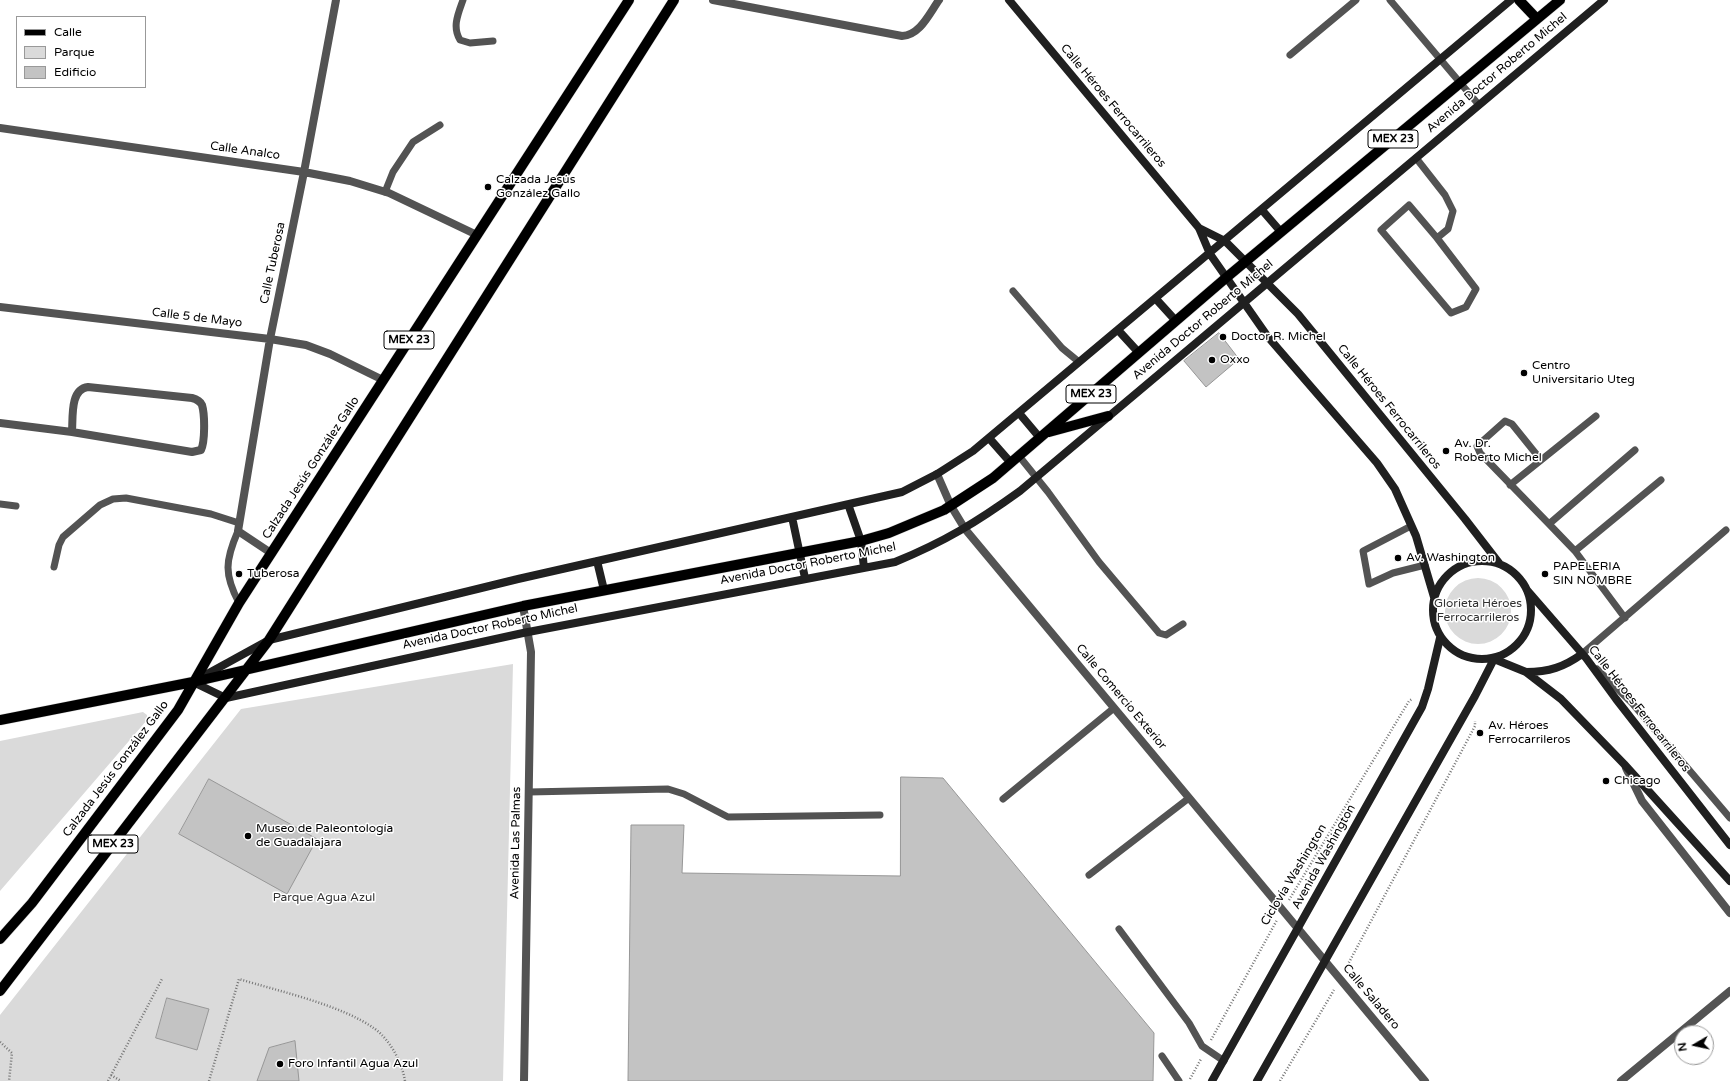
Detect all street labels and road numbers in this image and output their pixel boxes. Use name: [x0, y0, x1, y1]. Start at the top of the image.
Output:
street label: Avenida Doctor Roberto Michel: [1424, 10, 1570, 136]
street label: Calle Héroes Ferrocarrileros: [1057, 41, 1169, 171]
road number: MEX 23: [1368, 130, 1418, 148]
street label: Calle Analco: [209, 139, 281, 163]
street label: Calle Tuberosa: [257, 221, 289, 305]
street label: Avenida Doctor Roberto Michel: [1130, 257, 1276, 383]
street label: Calle 5 de Mayo: [151, 305, 243, 331]
road number: MEX 23: [384, 331, 434, 349]
street label: Calle Héroes Ferrocarrileros: [1334, 342, 1444, 472]
road number: MEX 23: [1066, 385, 1116, 403]
street label: Calzada Jesús González Gallo: [259, 394, 363, 542]
street label: Avenida Doctor Roberto Michel: [719, 540, 897, 588]
street label: Avenida Doctor Roberto Michel: [401, 601, 579, 653]
street label: Calle Comercio Exterior: [1073, 641, 1169, 753]
street label: Calle Héroes Ferrocarrileros: [1585, 643, 1693, 775]
street label: Calzada Jesús González Gallo: [60, 698, 172, 840]
street label: Avenida Las Palmas: [508, 786, 524, 900]
street label: Avenida Washington: [1289, 802, 1359, 912]
street label: Ciclovía Washington: [1258, 822, 1330, 928]
road number: MEX 23: [88, 835, 138, 853]
street label: Calle Saladero: [1339, 961, 1403, 1033]

